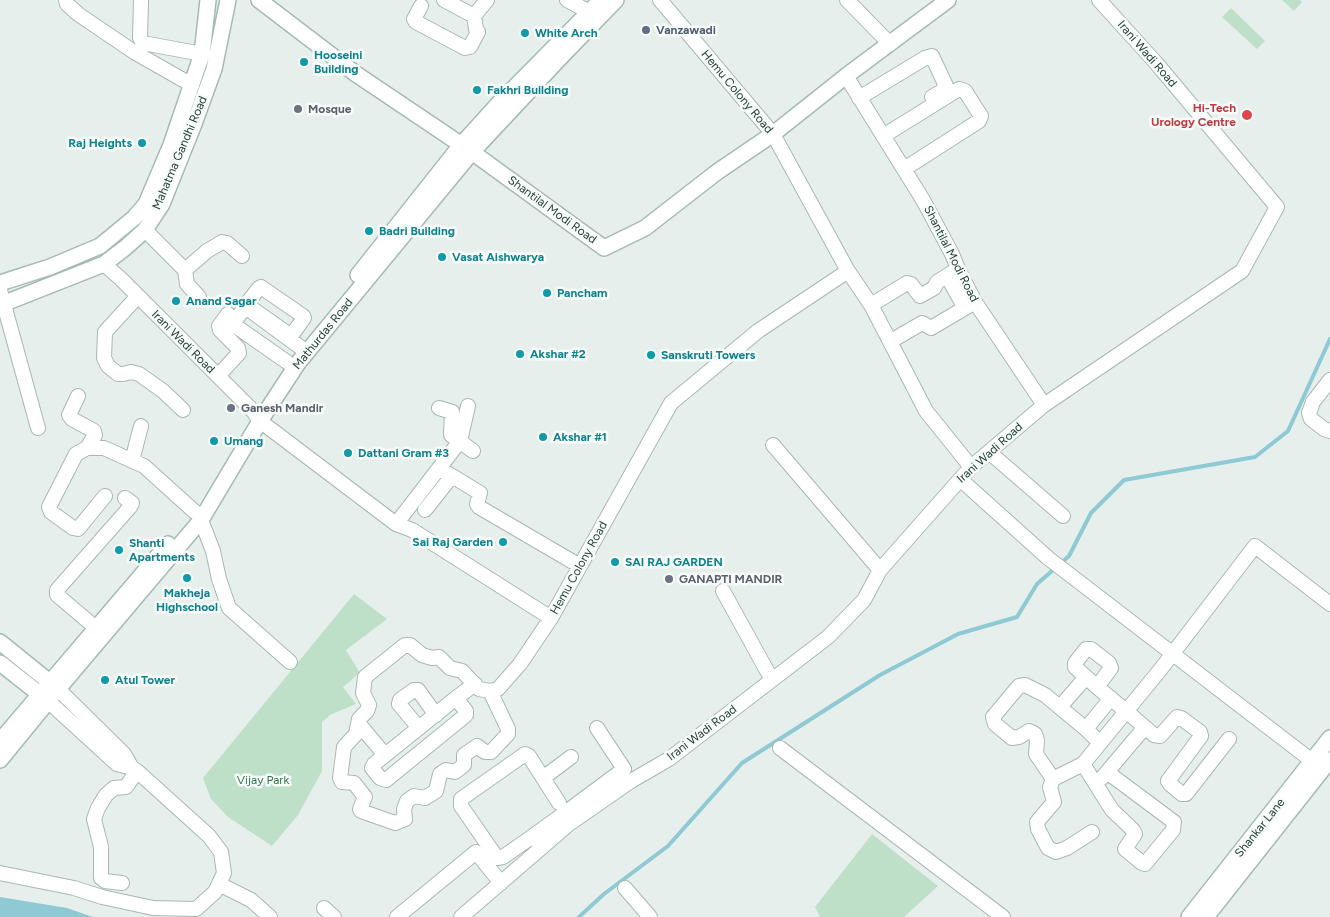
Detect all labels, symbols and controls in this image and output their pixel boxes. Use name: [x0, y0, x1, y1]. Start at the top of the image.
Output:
street label: Irani Wadi Road: [1114, 18, 1180, 90]
place label: Vanzawadi: [656, 23, 716, 37]
marker: Vanzawadi: [640, 24, 652, 36]
place label: White Arch: [535, 26, 598, 40]
marker: White Arch: [519, 27, 531, 39]
street label: Hemu Colony Road: [698, 47, 776, 137]
place label: Hooseini Building: [314, 48, 362, 76]
marker: Hooseini Building: [298, 56, 310, 68]
place label: Fakhri Building: [487, 83, 568, 97]
marker: Fakhri Building: [471, 84, 483, 96]
street label: Mahatma Gandhi Road: [150, 94, 210, 212]
place label: Hi-Tech Urology Centre: [1151, 101, 1236, 129]
place label: Mosque: [308, 102, 351, 116]
marker: Mosque: [292, 103, 304, 115]
marker: Hi-Tech Urology Centre: [1240, 108, 1254, 122]
place label: Raj Heights: [68, 136, 132, 150]
marker: Raj Heights: [136, 137, 148, 149]
street label: Shantilal Modi Road: [505, 173, 599, 247]
street label: Shantilal Modi Road: [921, 203, 981, 305]
place label: Badri Building: [379, 224, 455, 238]
marker: Badri Building: [363, 225, 375, 237]
place label: Vasat Aishwarya: [452, 250, 544, 264]
marker: Vasat Aishwarya: [436, 251, 448, 263]
place label: Pancham: [557, 286, 608, 300]
marker: Pancham: [541, 287, 553, 299]
place label: Anand Sagar: [186, 294, 256, 308]
marker: Anand Sagar: [170, 295, 182, 307]
street label: Mathurdas Road: [290, 295, 356, 373]
street label: Irani Wadi Road: [148, 307, 218, 377]
place label: Akshar #2: [530, 347, 586, 361]
marker: Akshar #2: [514, 348, 526, 360]
place label: Sanskruti Towers: [661, 348, 755, 362]
marker: Sanskruti Towers: [645, 349, 657, 361]
place label: Ganesh Mandir: [241, 401, 323, 415]
marker: Ganesh Mandir: [225, 402, 237, 414]
street label: Irani Wadi Road: [954, 420, 1026, 486]
place label: Akshar #1: [553, 430, 607, 444]
marker: Akshar #1: [537, 431, 549, 443]
place label: Umang: [224, 434, 263, 448]
marker: Umang: [208, 435, 220, 447]
place label: Dattani Gram #3: [358, 446, 449, 460]
marker: Dattani Gram #3: [342, 447, 354, 459]
street label: Hemu Colony Road: [547, 519, 611, 617]
place label: Sai Raj Garden: [412, 535, 493, 549]
place label: Shanti Apartments: [129, 536, 195, 564]
marker: Sai Raj Garden: [497, 536, 509, 548]
marker: Shanti Apartments: [113, 544, 125, 556]
place label: SAI RAJ GARDEN: [625, 555, 723, 569]
marker: SAI RAJ GARDEN: [609, 556, 621, 568]
marker: Makheja Highschool: [181, 572, 193, 584]
place label: GANAPTI MANDIR: [679, 572, 782, 586]
marker: GANAPTI MANDIR: [663, 573, 675, 585]
place label: Makheja Highschool: [156, 586, 218, 614]
place label: Atul Tower: [115, 673, 175, 687]
marker: Atul Tower: [99, 674, 111, 686]
street label: Irani Wadi Road: [664, 702, 740, 764]
park label: Vijay Park: [237, 773, 289, 787]
street label: Shankar Lane: [1232, 796, 1288, 860]

